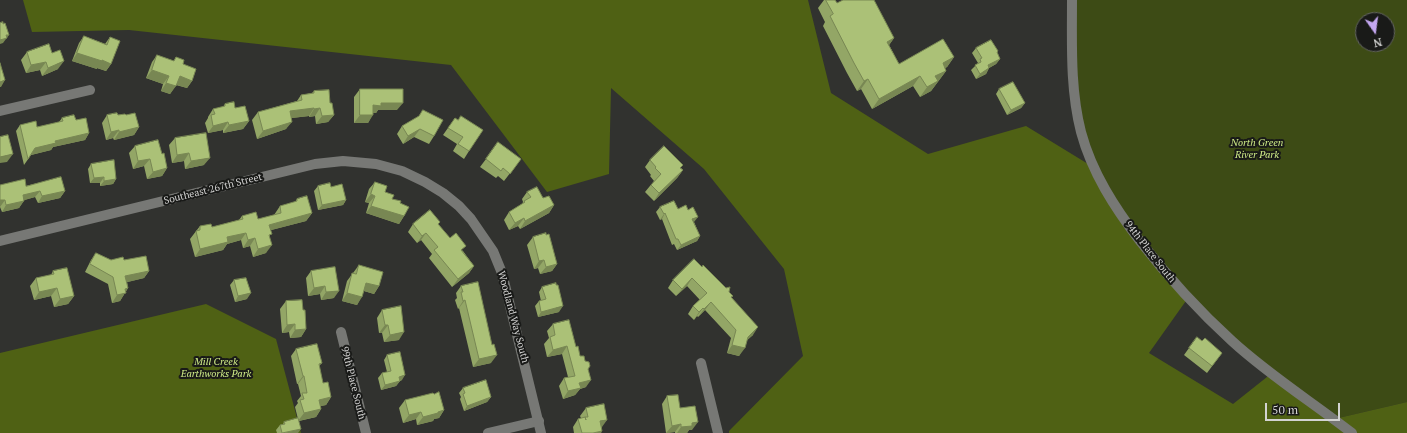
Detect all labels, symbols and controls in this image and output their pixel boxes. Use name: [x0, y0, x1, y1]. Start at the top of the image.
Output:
north arrow: [1355, 12, 1395, 52]
text: N: [1372, 35, 1383, 50]
park label: North Green River Park: [1231, 137, 1283, 160]
street label: Southeast 267th Street: [163, 171, 263, 207]
street label: 94th Place South: [1122, 219, 1178, 285]
street label: Woodland Way South: [495, 270, 531, 364]
street label: 99th Place South: [338, 345, 368, 421]
park label: Mill Creek Earthworks Park: [181, 356, 251, 380]
scale bar: [1267, 395, 1342, 421]
text: 50 m: [1272, 402, 1298, 417]

